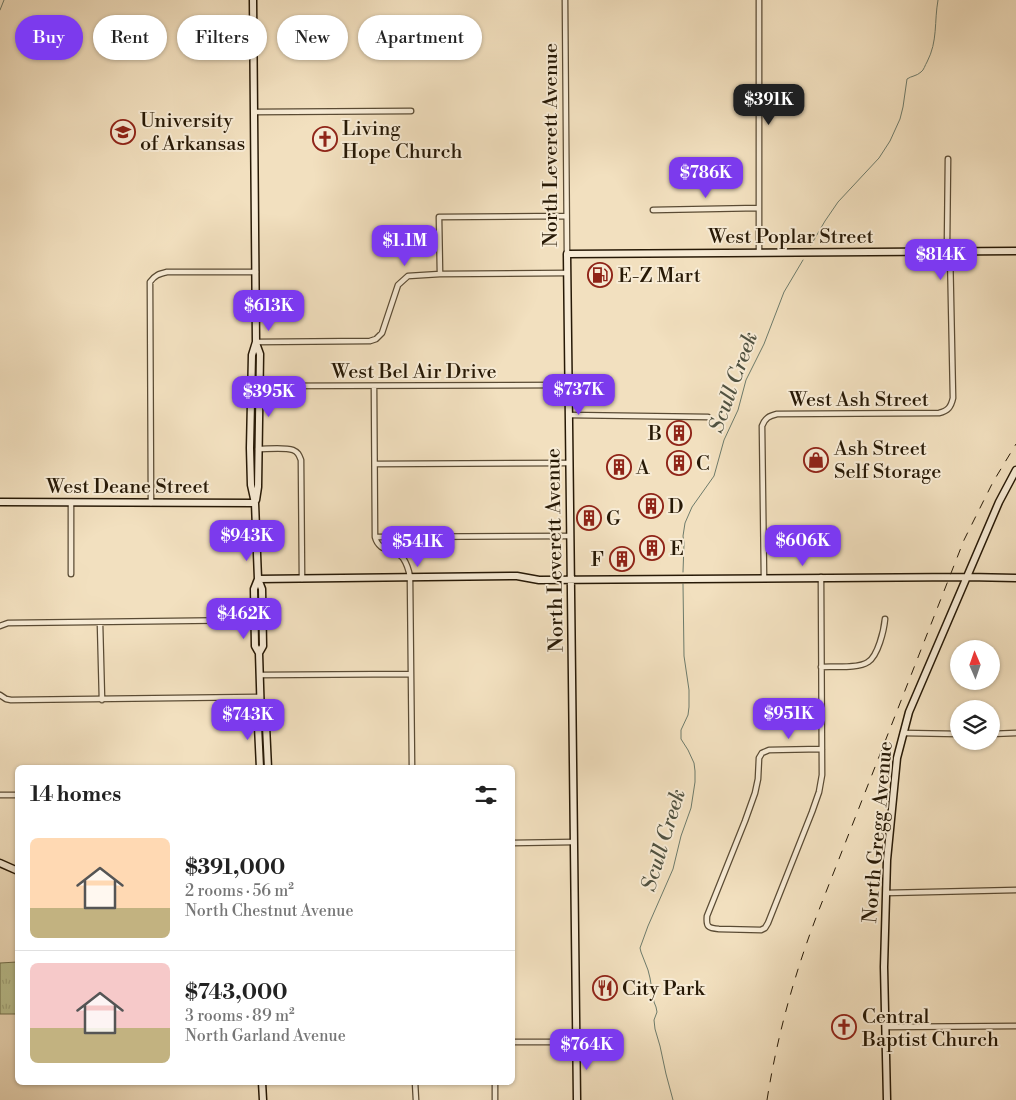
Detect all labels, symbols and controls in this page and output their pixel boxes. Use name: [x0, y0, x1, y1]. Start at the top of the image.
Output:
chip: Buy: [15, 15, 83, 60]
chip: Rent: [93, 15, 167, 60]
chip: Filters: [177, 15, 267, 60]
chip: New: [277, 15, 348, 60]
chip: Apartment: [358, 15, 482, 60]
street label: North Leverett Avenue: [539, 43, 564, 247]
pin: $391K: [734, 84, 804, 126]
text: $391K: [744, 90, 794, 110]
place label: University of Arkansas: [140, 109, 245, 157]
place label: Living Hope Church: [342, 117, 462, 165]
school or university icon: University of Arkansas: [110, 119, 136, 145]
church icon: Living Hope Church: [312, 126, 338, 152]
pin: $786K: [671, 156, 741, 199]
text: $786K: [680, 163, 732, 183]
pin: $1.1M: [370, 224, 440, 267]
street label: West Poplar Street: [707, 225, 874, 250]
text: $1.1M: [383, 231, 427, 251]
pin: $814K: [906, 238, 976, 281]
text: $814K: [916, 245, 966, 265]
fuel station icon: E-Z Mart: [587, 262, 613, 288]
place label: E-Z Mart: [618, 264, 701, 289]
pin: $613K: [234, 290, 304, 332]
text: $613K: [244, 296, 294, 316]
water label: Scull Creek: [704, 328, 764, 436]
street label: West Bel Air Drive: [330, 360, 497, 385]
pin: $737K: [544, 374, 614, 416]
pin: $395K: [234, 376, 304, 418]
text: $737K: [554, 380, 604, 400]
text: $395K: [243, 382, 295, 402]
street label: West Ash Street: [788, 388, 929, 413]
building icon: B: [666, 420, 692, 446]
place label: B: [647, 422, 662, 447]
place label: Ash Street Self Storage: [833, 437, 941, 485]
shop icon: Ash Street Self Storage: [803, 447, 829, 473]
street label: North Leverett Avenue: [541, 448, 570, 652]
building icon: C: [666, 450, 692, 476]
place label: C: [696, 452, 710, 477]
building icon: A: [606, 454, 632, 480]
place label: A: [635, 456, 651, 481]
street label: West Deane Street: [45, 475, 210, 500]
building icon: D: [638, 493, 664, 519]
place label: D: [668, 495, 684, 520]
building icon: G: [576, 505, 602, 531]
place label: G: [606, 507, 621, 532]
pin: $943K: [212, 520, 282, 562]
pin: $606K: [768, 524, 838, 567]
text: $943K: [221, 526, 273, 546]
pin: $541K: [383, 526, 453, 568]
text: $606K: [776, 531, 830, 551]
text: $541K: [393, 532, 443, 552]
building icon: E: [639, 535, 665, 561]
place label: E: [670, 537, 684, 562]
building icon: F: [609, 546, 635, 572]
place label: F: [591, 548, 604, 573]
pin: $462K: [209, 598, 279, 640]
text: $462K: [217, 604, 271, 624]
north arrow: [950, 640, 1000, 690]
map controls: [950, 640, 1000, 750]
pin: $743K: [213, 698, 283, 741]
pin: $951K: [754, 698, 824, 740]
button: layers: [950, 700, 1000, 750]
text: $951K: [764, 704, 814, 724]
text: $743K: [222, 705, 274, 725]
street label: North Gregg Avenue: [858, 740, 899, 924]
icon: filters: [472, 781, 500, 809]
text: 14 homes: [30, 782, 121, 808]
water label: Scull Creek: [636, 786, 692, 895]
text: $391,000: [185, 855, 285, 881]
icon: home: [70, 858, 130, 918]
text: 2 rooms · 56 m²: [185, 881, 294, 901]
text: North Chestnut Avenue: [185, 901, 354, 921]
restaurant icon: City Park: [592, 975, 618, 1001]
place label: City Park: [622, 977, 706, 1002]
text: $743,000: [185, 980, 288, 1006]
icon: home: [70, 983, 130, 1043]
place label: Central Baptist Church: [861, 1005, 999, 1053]
text: 3 rooms · 89 m²: [185, 1006, 295, 1026]
church icon: Central Baptist Church: [831, 1014, 857, 1040]
text: North Garland Avenue: [185, 1026, 346, 1046]
pin: $764K: [552, 1028, 622, 1071]
text: $764K: [561, 1035, 613, 1055]

